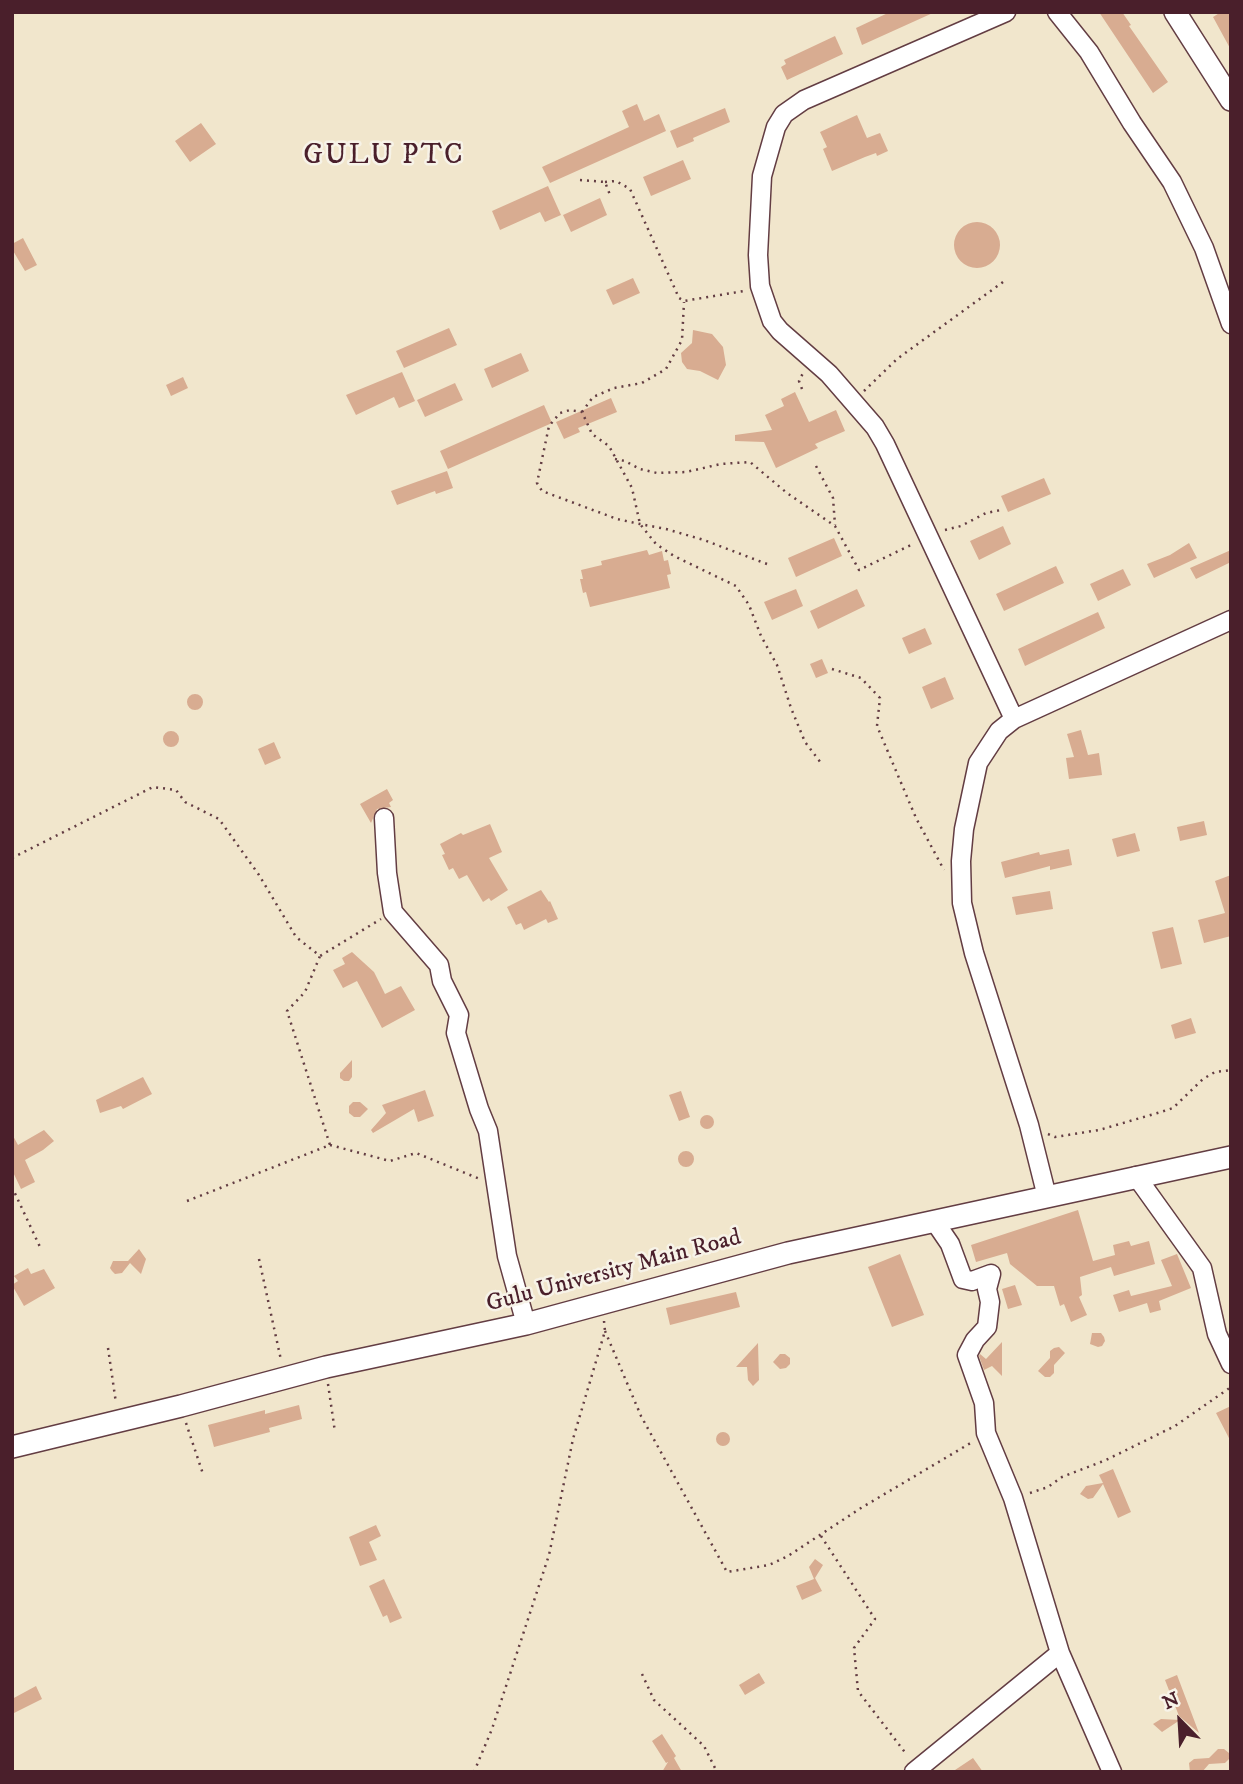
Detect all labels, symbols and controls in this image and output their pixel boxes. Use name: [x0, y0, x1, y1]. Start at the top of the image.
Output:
district label: GULU PTC: [304, 140, 464, 174]
street label: Gulu University Main Road: [484, 1224, 744, 1320]
north arrow: [1145, 1686, 1215, 1756]
text: N: [1159, 1688, 1183, 1715]

